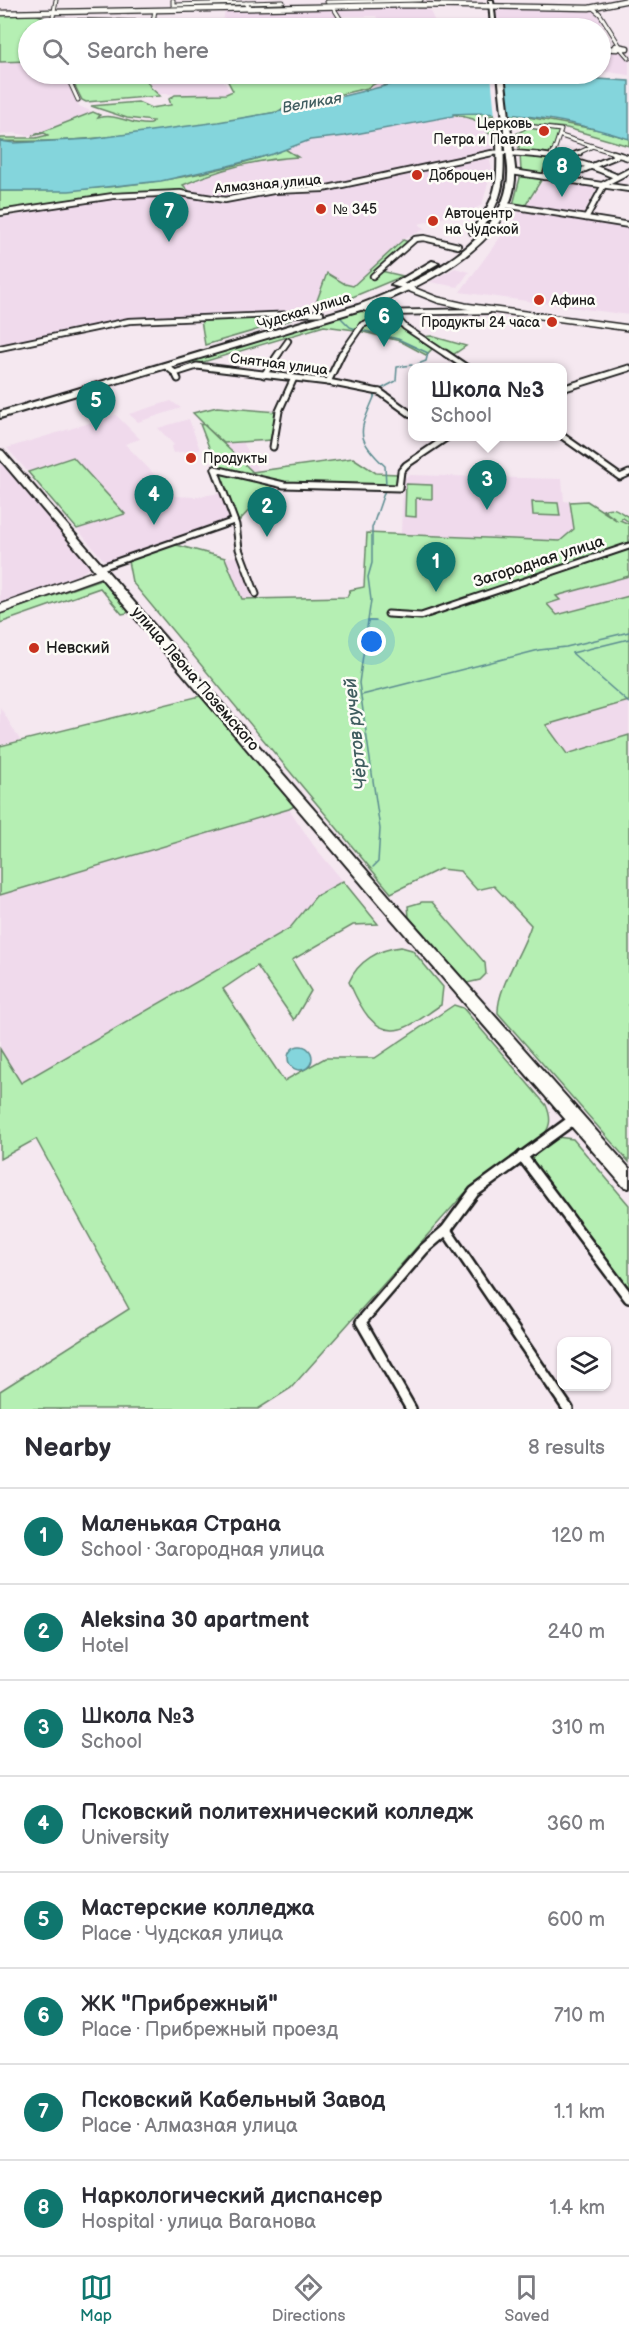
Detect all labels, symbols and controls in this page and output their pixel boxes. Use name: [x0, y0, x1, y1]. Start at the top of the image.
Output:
search box: [18, 18, 611, 84]
icon: search: [39, 35, 72, 68]
text: Search here: [87, 38, 209, 65]
water label: Великая: [281, 88, 344, 118]
place label: Церковь Петра и Павла: [433, 115, 533, 148]
marker: Церковь Петра и Павла: [537, 124, 551, 138]
pin: 8: [542, 148, 582, 197]
place label: Доброцен: [429, 167, 493, 184]
marker: Доброцен: [410, 168, 424, 182]
street label: Алмазная улица: [213, 171, 323, 197]
pin: 7: [150, 192, 188, 242]
place label: № 345: [333, 201, 377, 218]
marker: № 345: [314, 202, 328, 216]
place label: Автоцентр на Чудской: [444, 205, 519, 238]
marker: Автоцентр на Чудской: [426, 214, 440, 228]
street label: Чудская улица: [255, 288, 354, 333]
place label: Афина: [550, 292, 596, 309]
marker: Афина: [532, 293, 546, 307]
pin: 6: [364, 298, 404, 347]
place label: Продукты 24 часа: [421, 314, 541, 331]
marker: Продукты 24 часа: [545, 315, 559, 329]
street label: Снятная улица: [229, 350, 329, 379]
popup: [408, 363, 567, 441]
text: Школа №3: [431, 377, 544, 404]
pin: 5: [76, 382, 116, 431]
text: School: [431, 404, 492, 428]
place label: Продукты: [203, 450, 267, 467]
marker: Продукты: [184, 451, 198, 465]
pin: 3: [468, 460, 506, 510]
pin: 4: [134, 476, 174, 525]
pin: 2: [248, 488, 286, 537]
street label: Загородная улица: [472, 532, 607, 592]
pin: 1: [416, 542, 456, 592]
street label: улица Леона Поземского: [127, 603, 263, 755]
your location: [357, 627, 386, 656]
place label: Невский: [46, 639, 110, 658]
marker: Невский: [27, 641, 41, 655]
water label: Чёртов ручей: [340, 677, 372, 791]
map controls: [557, 1337, 611, 1391]
button: layers: [557, 1337, 611, 1391]
text: Nearby: [24, 1433, 111, 1464]
text: 8 results: [528, 1436, 605, 1460]
text: Маленькая Страна: [81, 1511, 281, 1538]
text: 1: [39, 1524, 48, 1548]
text: 120 m: [552, 1524, 605, 1548]
text: School · Загородная улица: [81, 1538, 325, 1562]
text: Aleksina 30 apartment: [81, 1607, 309, 1634]
text: 2: [38, 1620, 49, 1644]
text: 240 m: [548, 1620, 605, 1644]
text: Hotel: [81, 1634, 129, 1658]
text: Школа №3: [81, 1703, 195, 1730]
text: 3: [38, 1716, 49, 1740]
text: 310 m: [551, 1716, 605, 1740]
text: School: [81, 1730, 142, 1754]
text: Псковский политехнический колледж: [81, 1799, 473, 1826]
text: 4: [38, 1812, 49, 1836]
text: 360 m: [547, 1812, 605, 1836]
text: University: [81, 1826, 169, 1850]
text: Мастерские колледжа: [81, 1895, 314, 1922]
text: 5: [38, 1908, 49, 1932]
text: 600 m: [547, 1908, 605, 1932]
text: Place · Чудская улица: [81, 1922, 283, 1946]
text: ЖК "Прибрежный": [81, 1991, 278, 2018]
text: 6: [37, 2004, 50, 2028]
text: 710 m: [554, 2004, 605, 2028]
text: Place · Прибрежный проезд: [81, 2018, 338, 2042]
text: Псковский Кабельный Завод: [81, 2087, 385, 2114]
text: 7: [38, 2100, 49, 2124]
text: 1.1 km: [554, 2100, 605, 2124]
text: Place · Алмазная улица: [81, 2114, 298, 2138]
text: Наркологический диспансер: [81, 2183, 382, 2210]
text: 8: [37, 2196, 50, 2220]
text: 1.4 km: [549, 2196, 605, 2220]
text: Hospital · улица Ваганова: [81, 2210, 316, 2234]
tab: Map: [80, 2271, 113, 2326]
tab: Directions: [272, 2271, 345, 2326]
tab: Saved: [504, 2271, 549, 2326]

